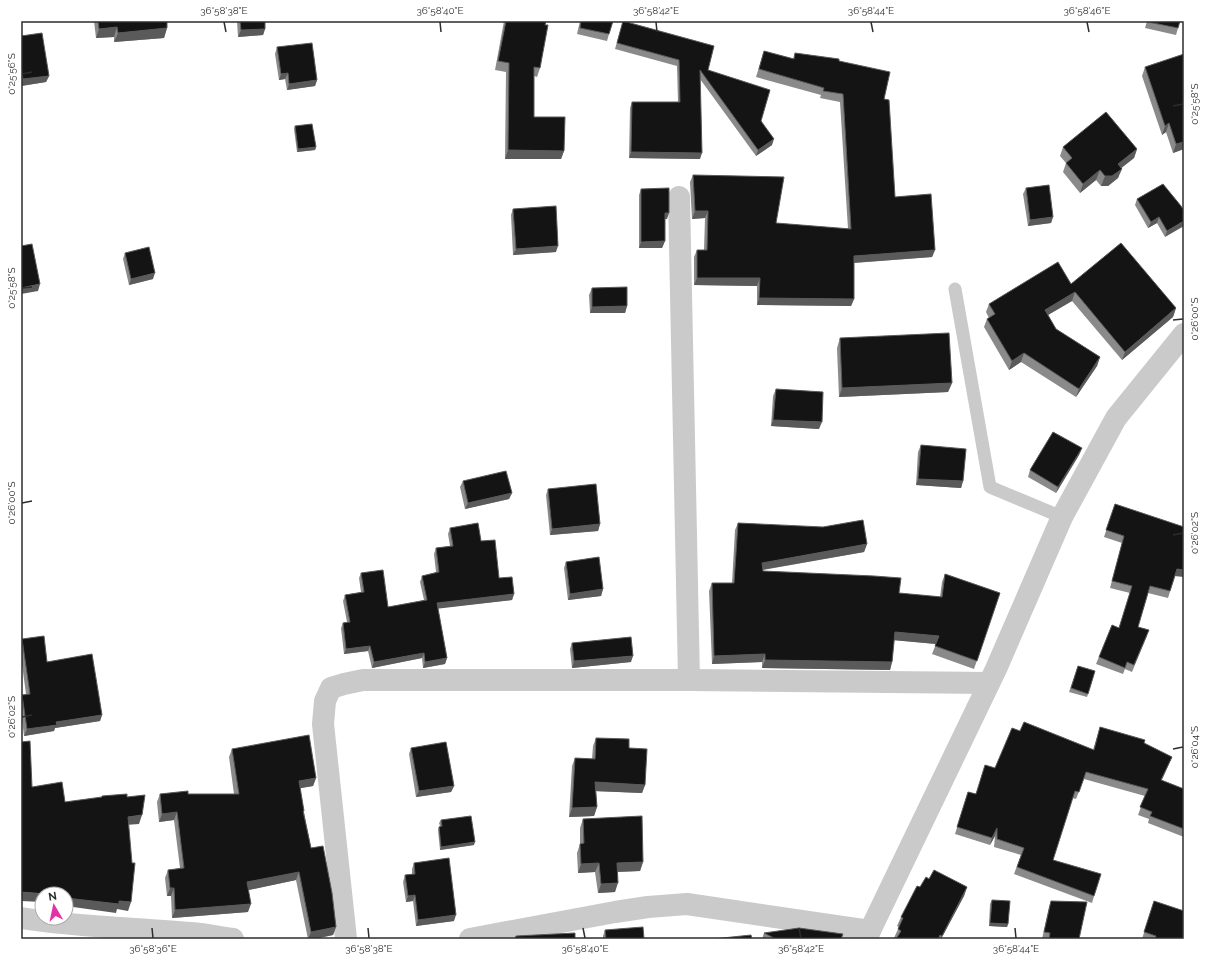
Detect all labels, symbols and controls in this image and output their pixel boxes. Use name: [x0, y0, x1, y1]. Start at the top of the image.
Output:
text: 36°58'38"E: [200, 5, 248, 16]
text: 36°58'40"E: [417, 5, 464, 16]
text: 36°58'42"E: [633, 5, 679, 16]
text: 36°58'44"E: [848, 5, 894, 16]
text: 36°58'46"E: [1064, 5, 1110, 16]
text: 0°25'56"S: [6, 53, 17, 95]
text: 0°25'58"S: [1189, 83, 1200, 125]
text: 0°25'58"S: [6, 267, 17, 309]
text: 0°26'00"S: [1189, 298, 1200, 340]
text: 0°26'00"S: [6, 482, 17, 524]
text: 0°26'02"S: [1189, 512, 1200, 554]
text: 0°26'02"S: [6, 696, 17, 738]
text: 0°26'04"S: [1189, 726, 1200, 768]
north arrow: [34, 886, 74, 926]
text: N: [47, 890, 58, 904]
text: 36°58'36"E: [129, 943, 177, 954]
text: 36°58'38"E: [345, 943, 393, 954]
text: 36°58'40"E: [562, 943, 609, 954]
text: 36°58'42"E: [778, 943, 824, 954]
text: 36°58'44"E: [993, 943, 1039, 954]

